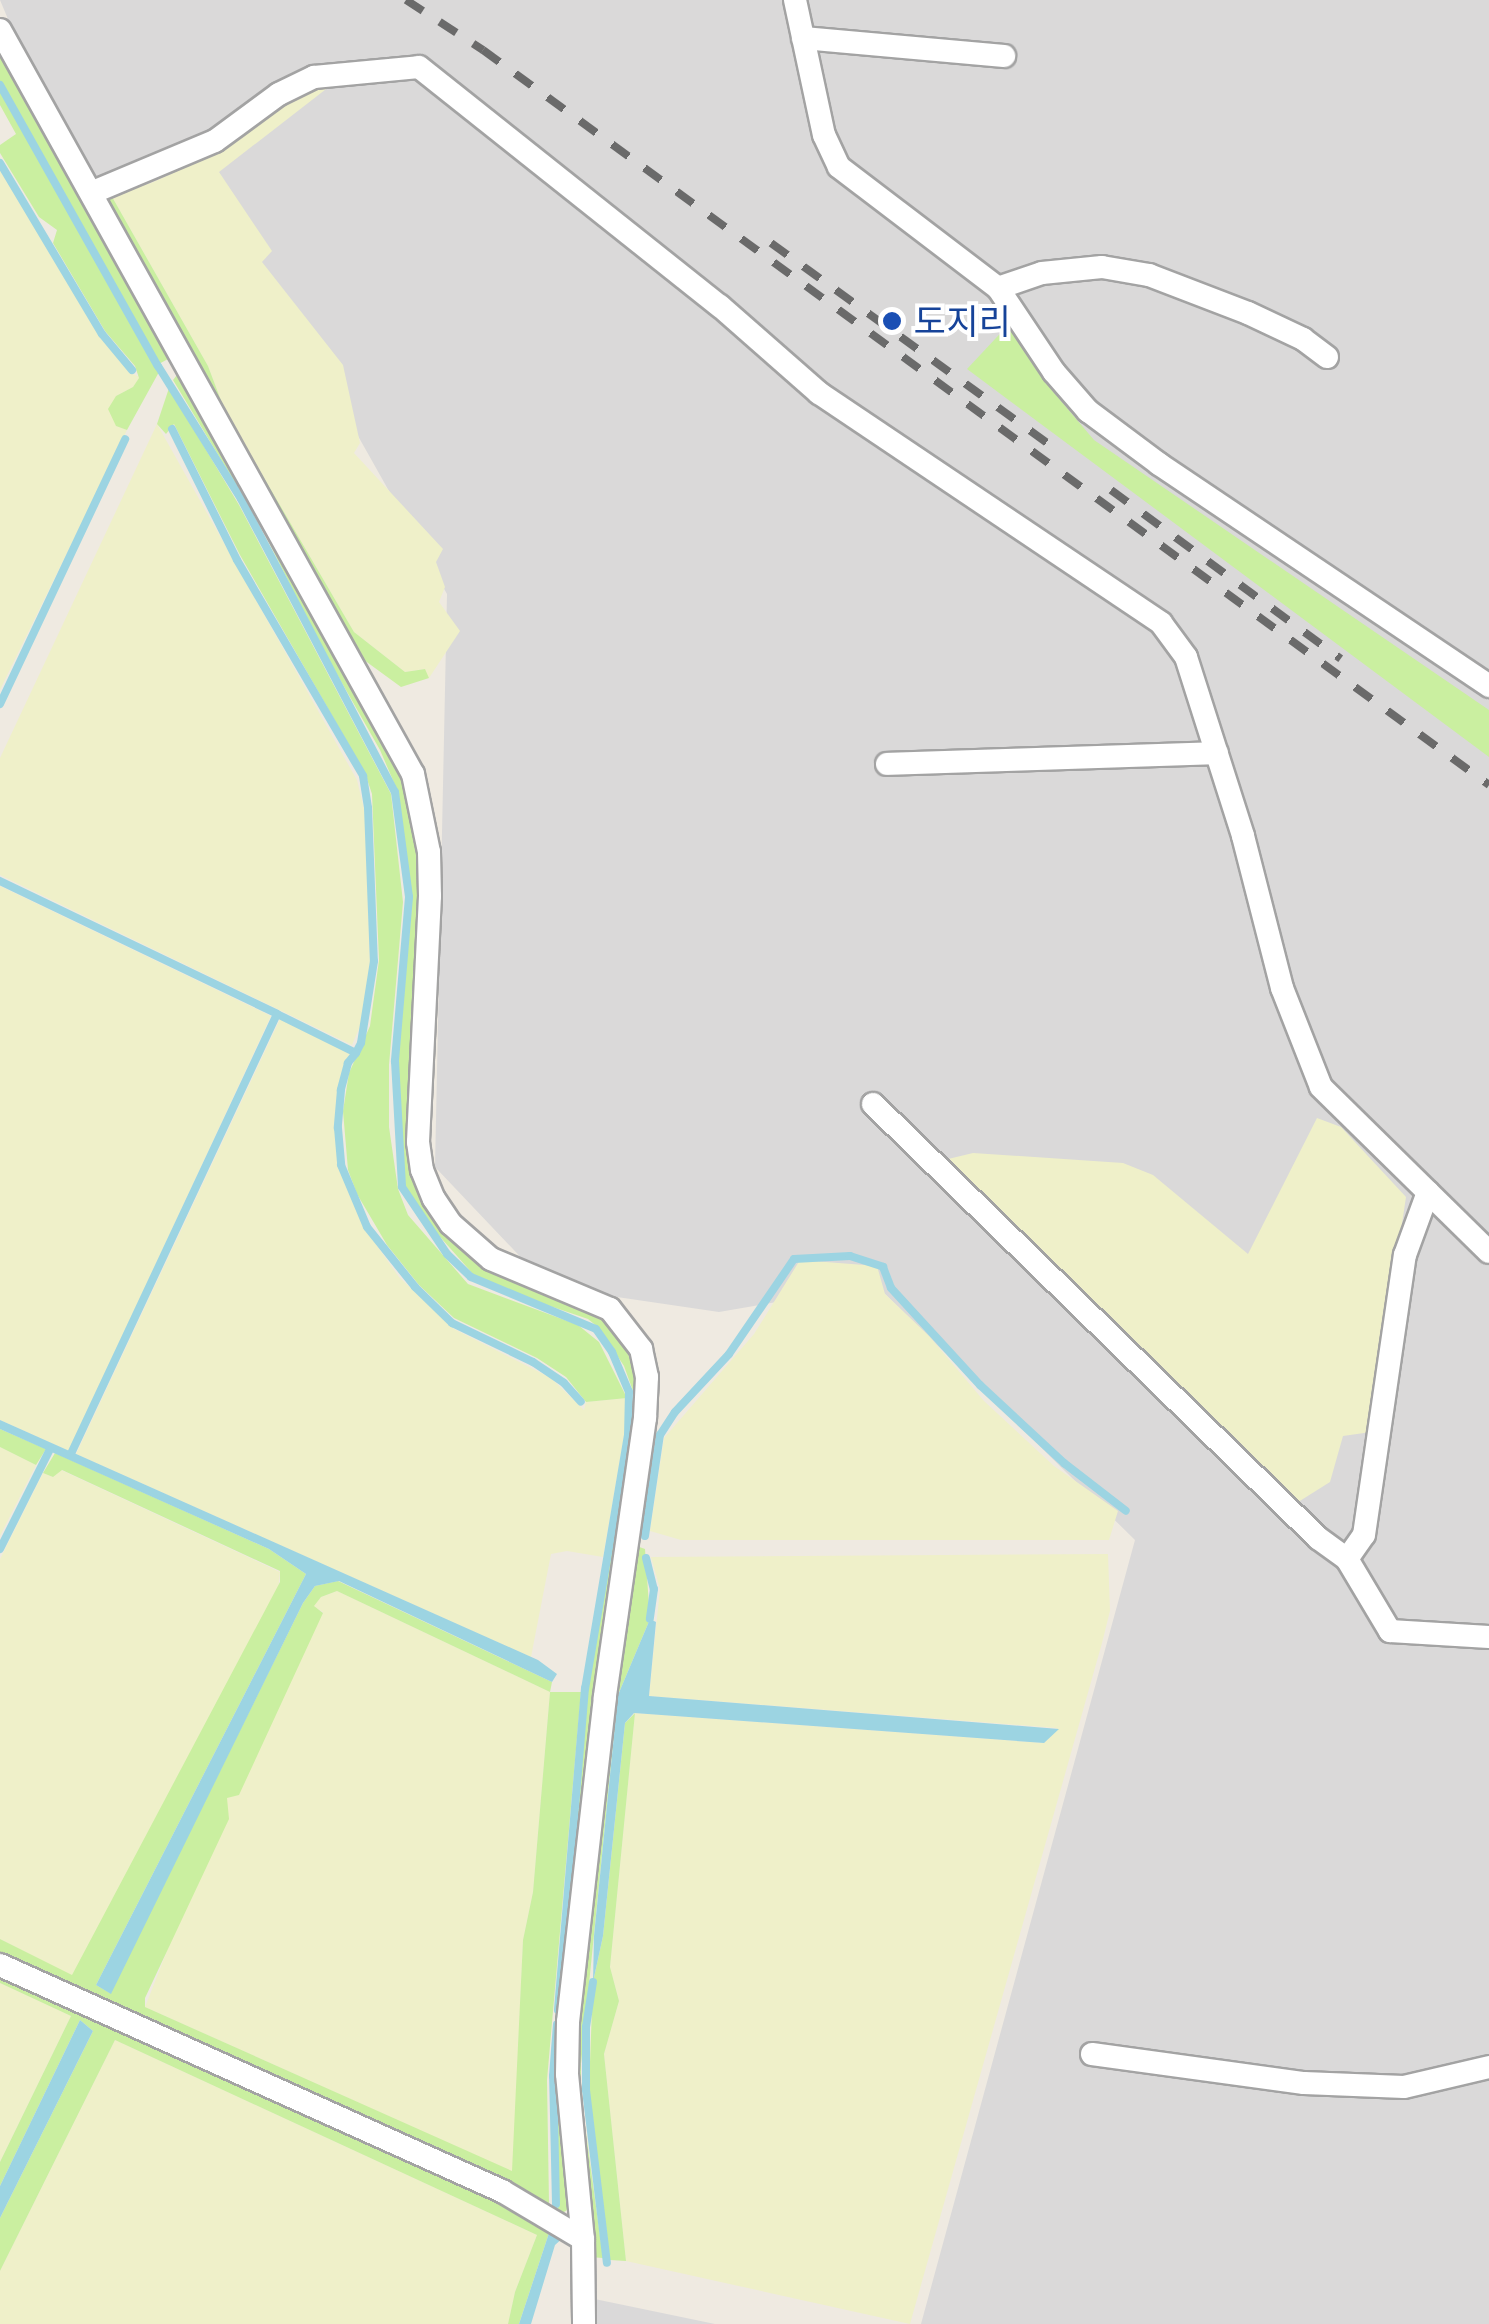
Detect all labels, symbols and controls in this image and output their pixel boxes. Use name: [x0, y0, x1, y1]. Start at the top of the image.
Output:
place label: 도지리: [914, 300, 1011, 342]
marker: 도지리: [879, 308, 905, 334]

